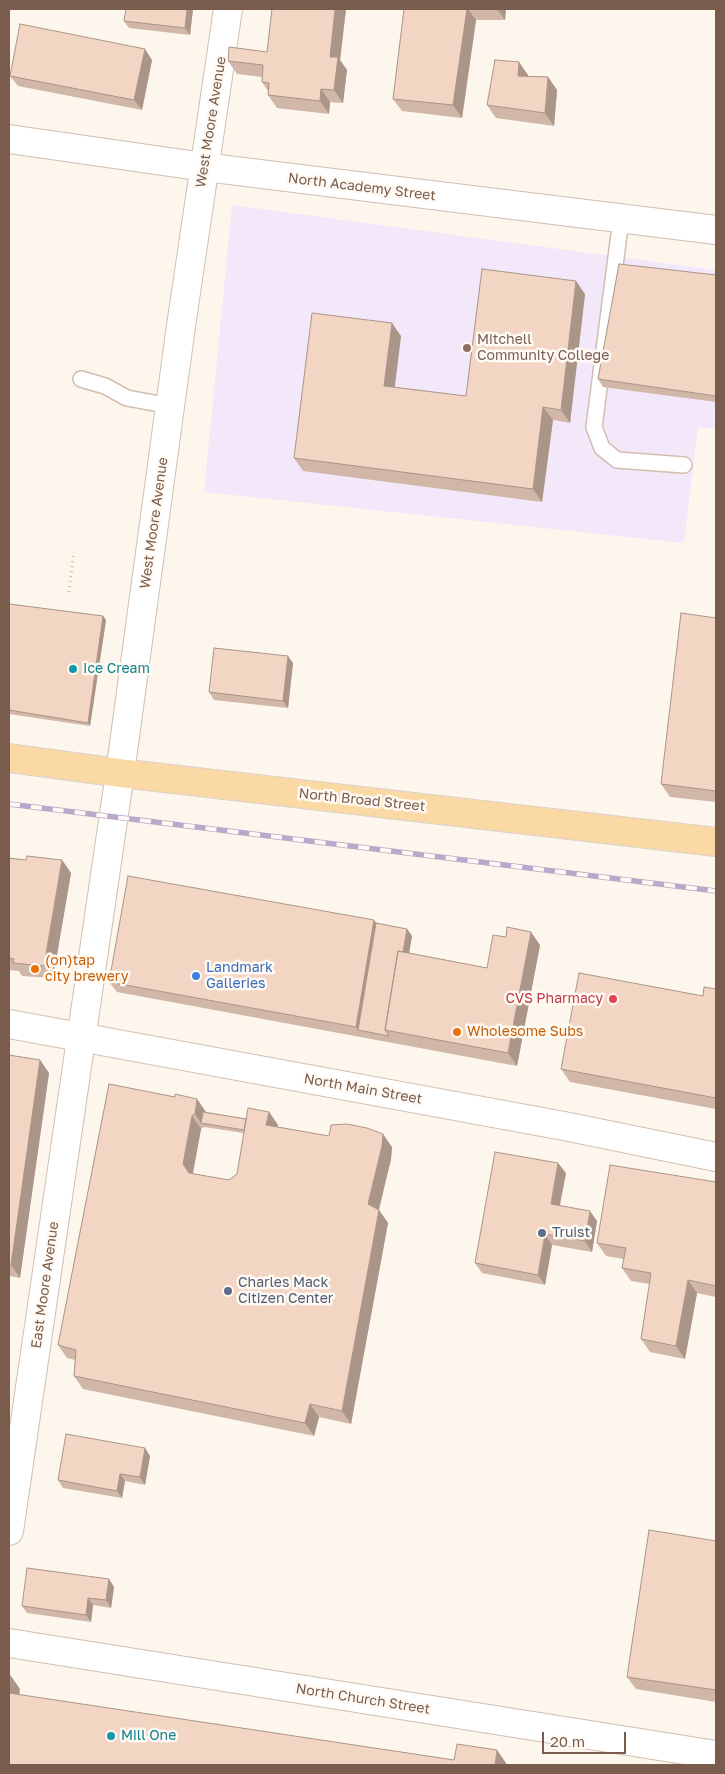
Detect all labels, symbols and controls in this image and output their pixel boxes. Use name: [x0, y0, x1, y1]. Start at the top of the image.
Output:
street label: West Moore Avenue: [192, 55, 230, 189]
street label: North Academy Street: [287, 170, 437, 204]
place label: Mitchell Community College: [477, 332, 609, 364]
marker: Mitchell Community College: [461, 342, 473, 354]
street label: West Moore Avenue: [136, 456, 172, 590]
place label: Ice Cream: [83, 661, 150, 677]
marker: Ice Cream: [67, 663, 79, 675]
street label: North Broad Street: [298, 785, 426, 815]
place label: (on)tap city brewery: [45, 953, 129, 986]
place label: Landmark Galleries: [206, 960, 273, 992]
marker: (on)tap city brewery: [29, 963, 41, 975]
marker: Landmark Galleries: [190, 970, 202, 982]
place label: CVS Pharmacy: [505, 991, 603, 1007]
marker: CVS Pharmacy: [607, 993, 619, 1005]
place label: Wholesome Subs: [467, 1024, 583, 1040]
marker: Wholesome Subs: [451, 1026, 463, 1038]
street label: North Main Street: [303, 1070, 423, 1108]
street label: East Moore Avenue: [28, 1220, 62, 1350]
place label: Truist: [552, 1225, 590, 1241]
marker: Truist: [536, 1227, 548, 1239]
place label: Charles Mack Citizen Center: [238, 1275, 333, 1308]
marker: Charles Mack Citizen Center: [222, 1285, 234, 1297]
street label: North Church Street: [295, 1680, 431, 1718]
scale bar: [545, 1722, 629, 1754]
place label: Mill One: [121, 1728, 176, 1744]
marker: Mill One: [105, 1730, 117, 1742]
text: 20 m: [550, 1732, 585, 1750]

